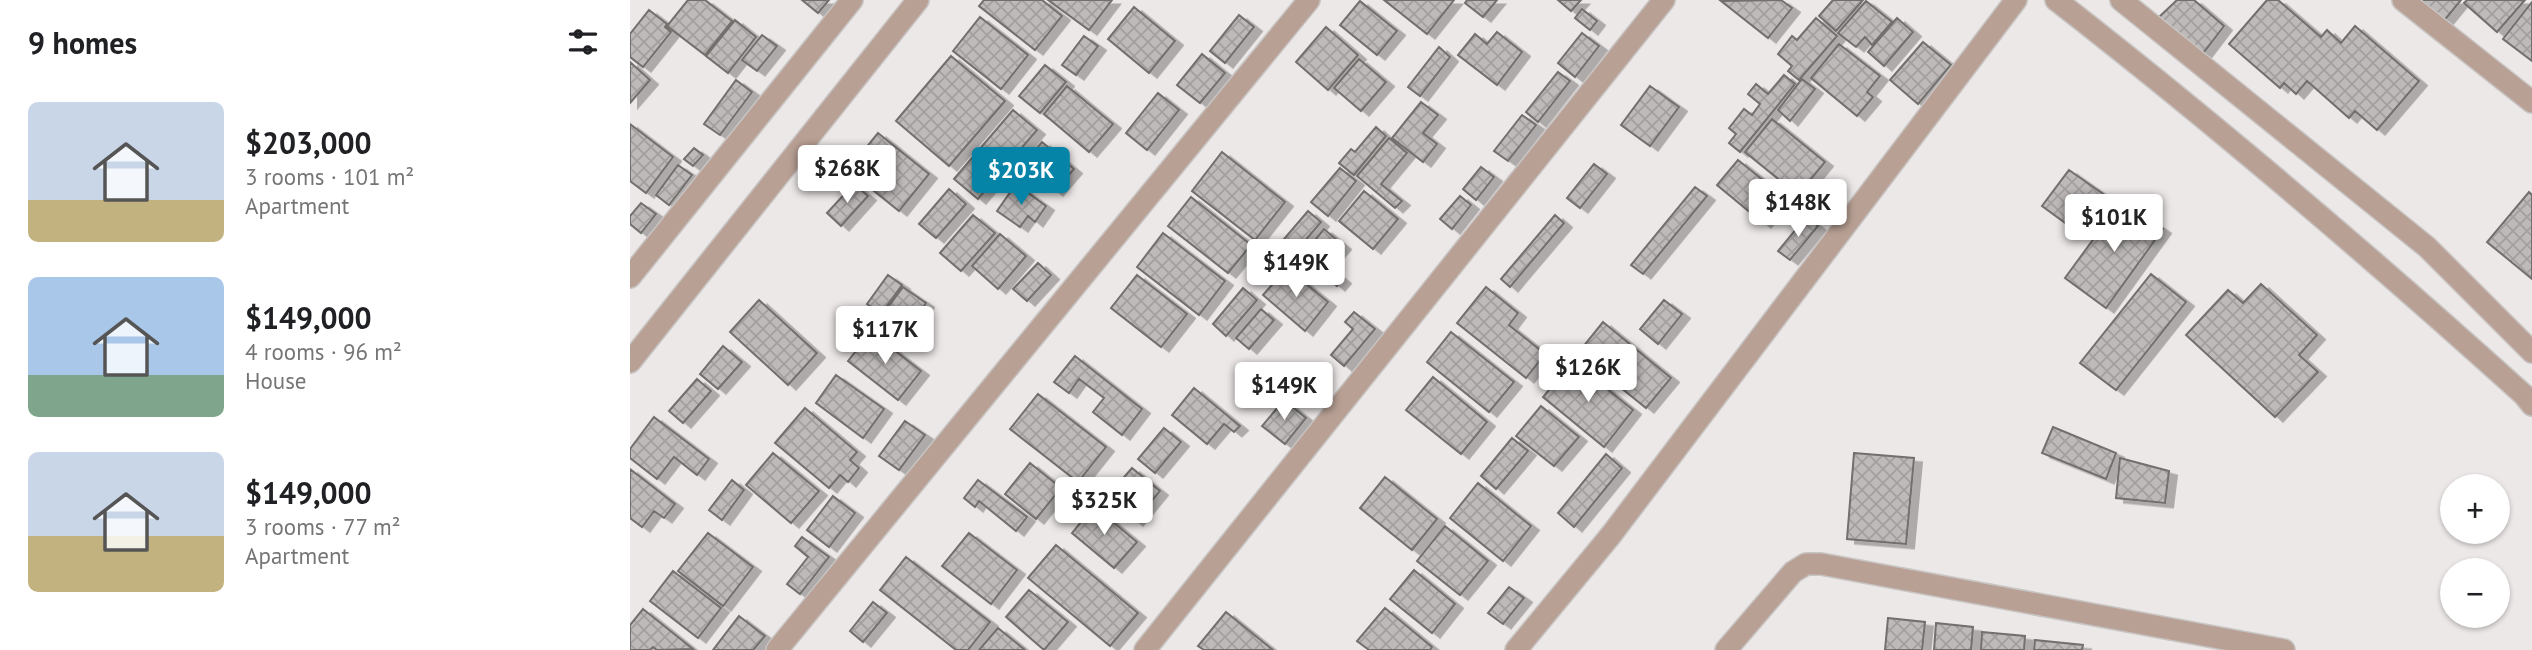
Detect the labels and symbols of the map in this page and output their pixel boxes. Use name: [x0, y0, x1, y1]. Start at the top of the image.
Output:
pin: $268K: [798, 146, 896, 205]
pin: $203K: [972, 148, 1070, 207]
pin: $148K: [1749, 180, 1847, 239]
pin: $101K: [2065, 194, 2163, 254]
pin: $149K: [1247, 240, 1345, 299]
pin: $117K: [836, 306, 934, 366]
pin: $126K: [1539, 344, 1637, 404]
pin: $149K: [1235, 362, 1333, 422]
pin: $325K: [1055, 477, 1153, 537]

